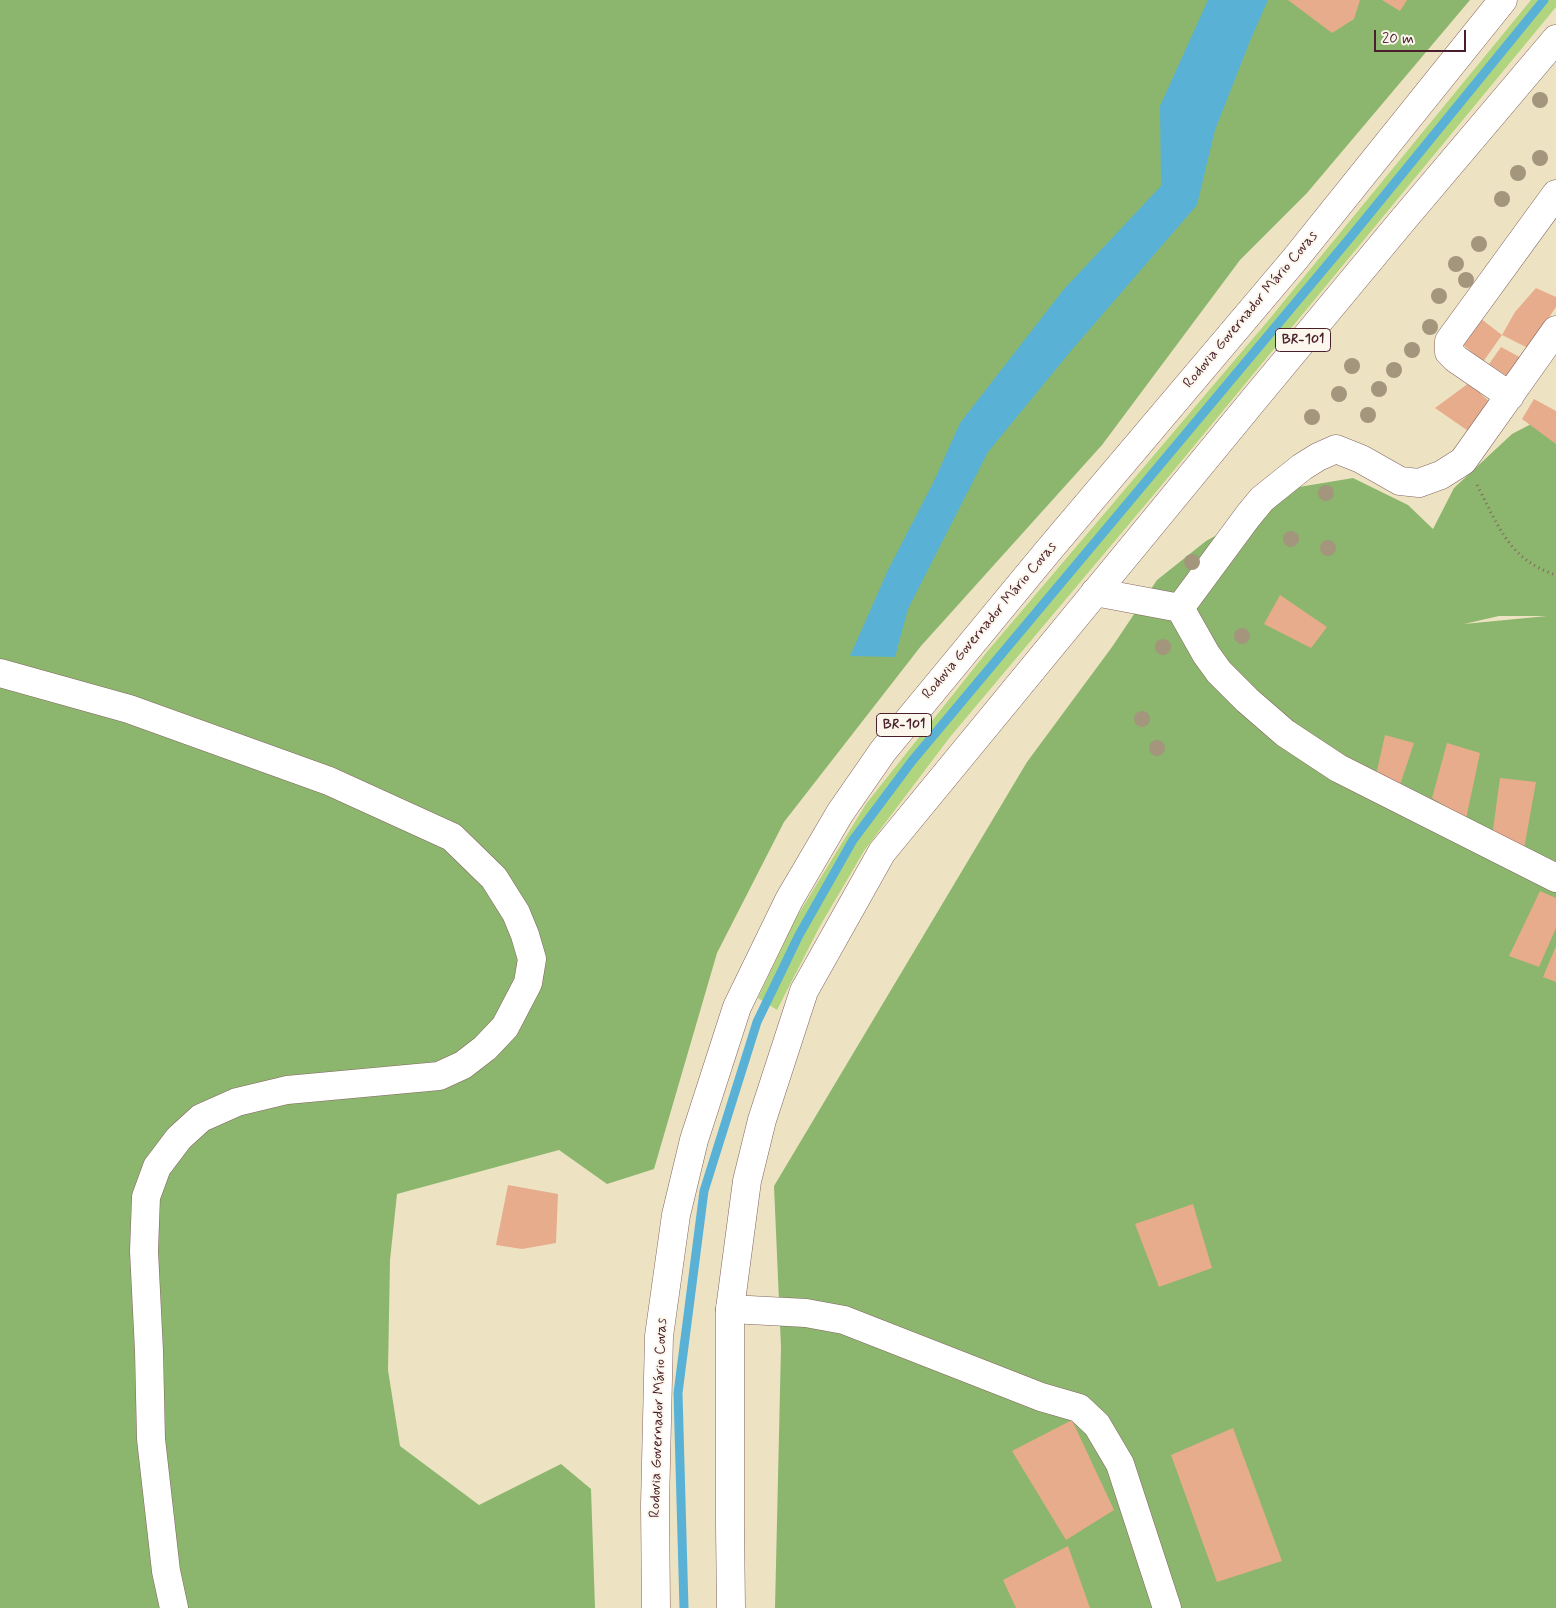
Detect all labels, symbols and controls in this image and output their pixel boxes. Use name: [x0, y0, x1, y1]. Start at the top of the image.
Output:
scale bar: [1376, 20, 1468, 52]
text: 20 m: [1382, 29, 1414, 49]
street label: Rodovia Governador Mário Covas: [1180, 228, 1322, 392]
road number: BR-101: [1276, 328, 1330, 352]
street label: Rodovia Governador Mário Covas: [919, 539, 1061, 703]
road number: BR-101: [876, 714, 932, 736]
street label: Rodovia Governador Mário Covas: [647, 1318, 671, 1518]

